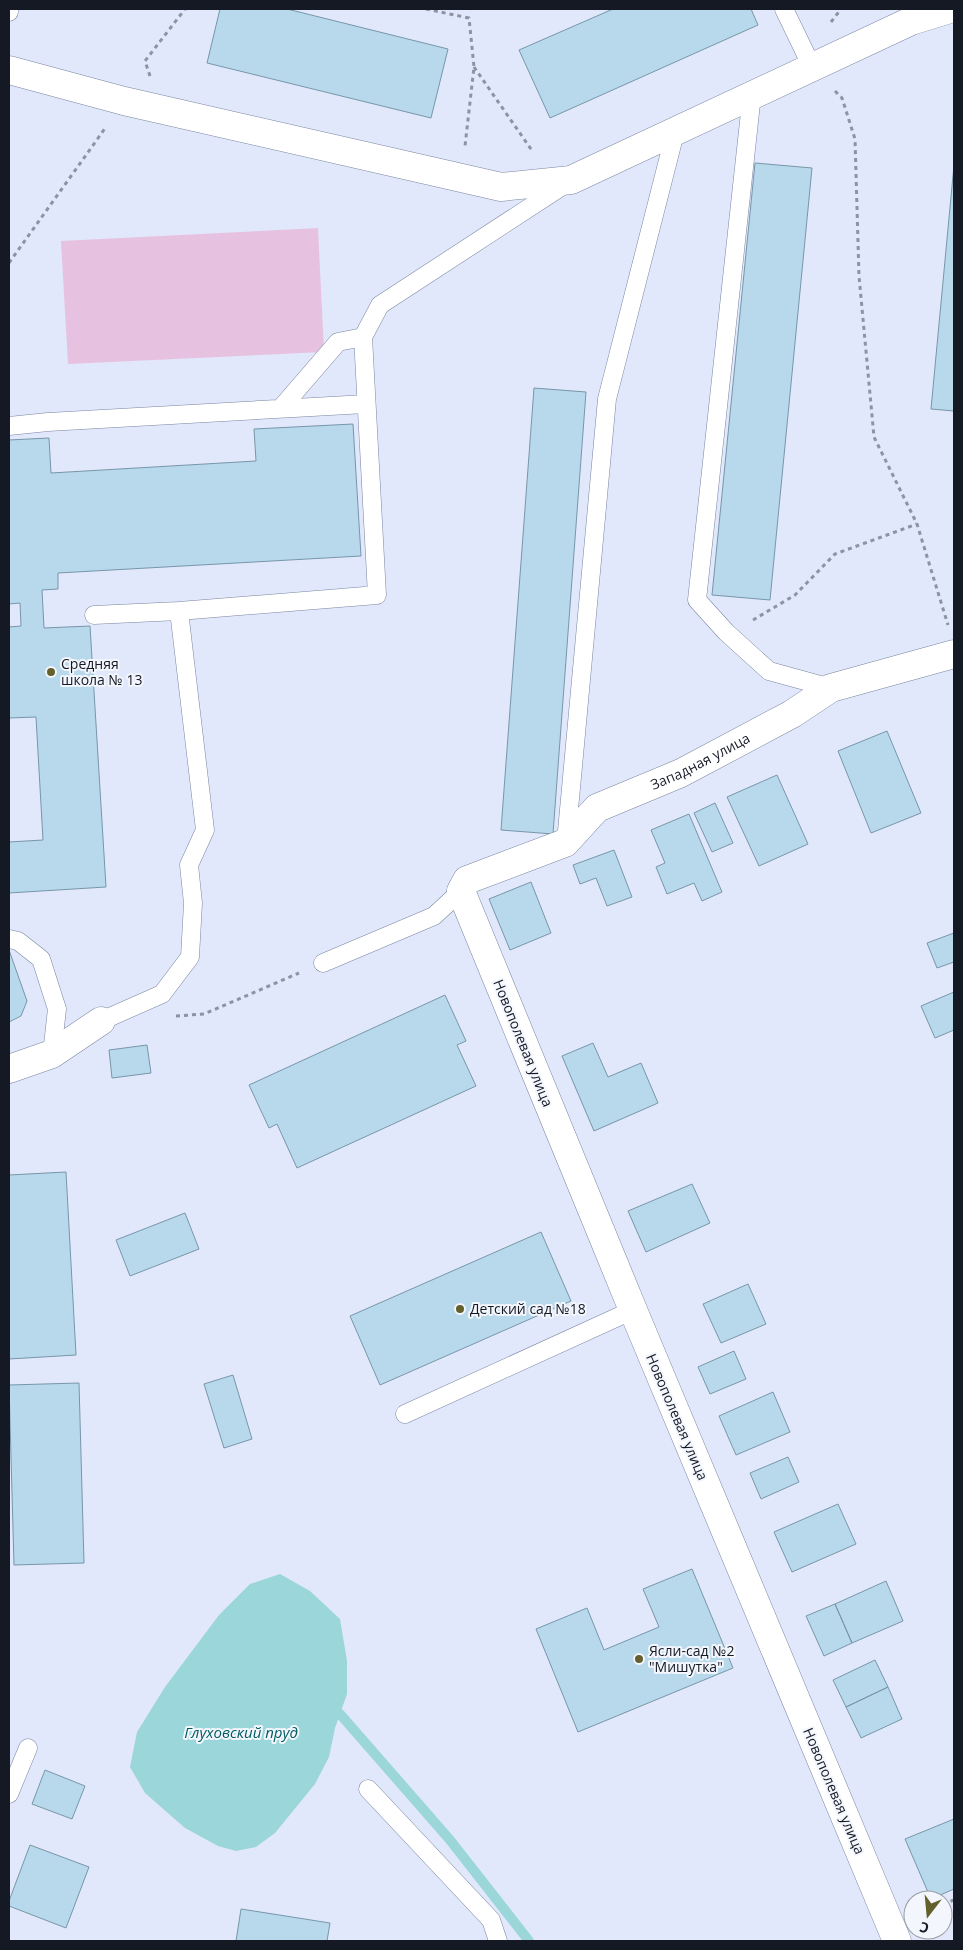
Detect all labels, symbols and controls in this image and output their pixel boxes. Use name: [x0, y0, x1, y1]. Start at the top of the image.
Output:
place label: Средняя школа № 13: [61, 654, 142, 689]
marker: Средняя школа № 13: [45, 666, 57, 678]
street label: Западная улица: [647, 728, 753, 794]
street label: Новополевая улица: [489, 976, 558, 1109]
place label: Детский сад №18: [470, 1299, 586, 1318]
marker: Детский сад №18: [454, 1303, 466, 1315]
street label: Новополевая улица: [642, 1351, 713, 1483]
place label: Ясли-сад №2 "Мишутка": [649, 1641, 734, 1676]
marker: Ясли-сад №2 "Мишутка": [633, 1653, 645, 1665]
water label: Глуховский пруд: [184, 1722, 298, 1742]
street label: Новополевая улица: [799, 1725, 870, 1857]
north arrow: [903, 1890, 953, 1940]
text: С: [917, 1918, 931, 1938]

